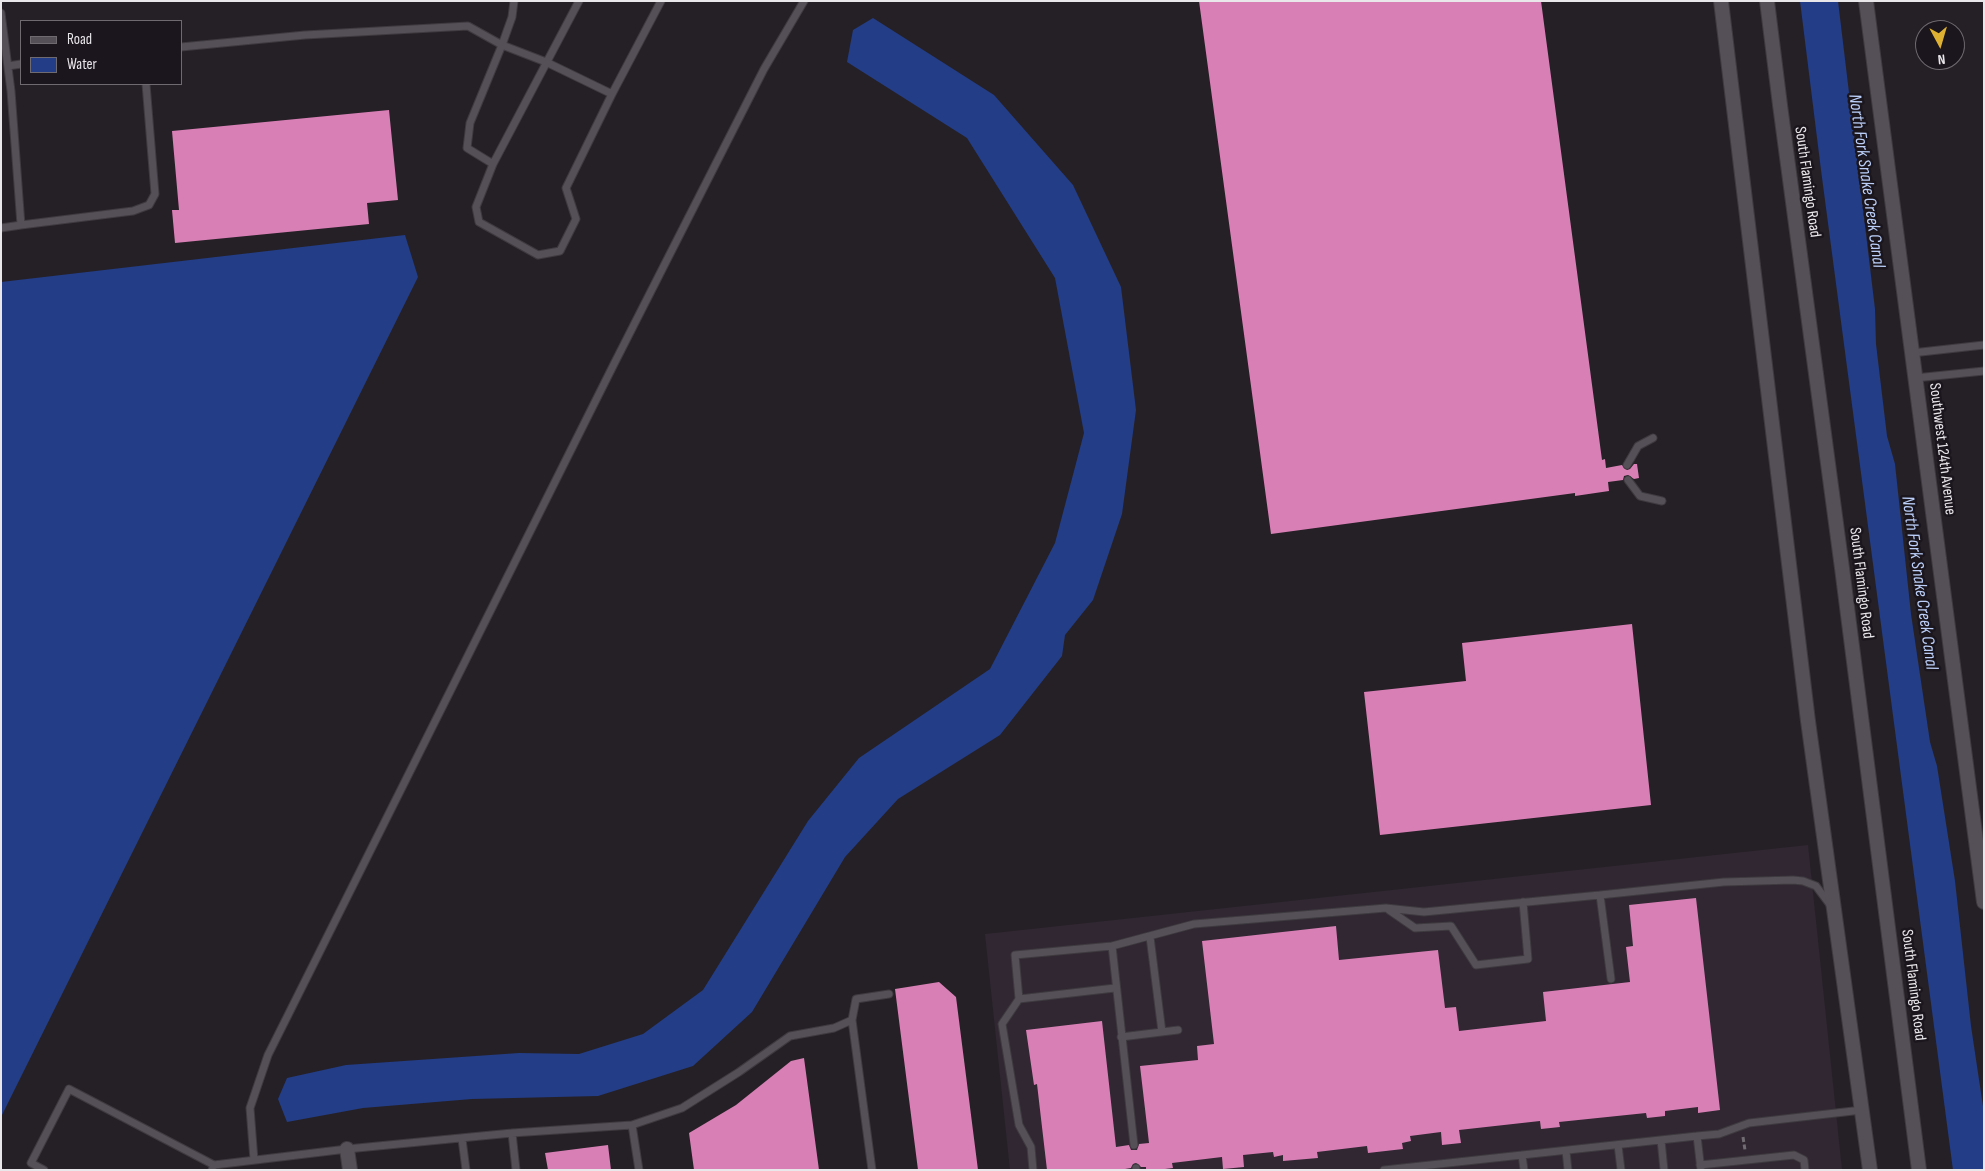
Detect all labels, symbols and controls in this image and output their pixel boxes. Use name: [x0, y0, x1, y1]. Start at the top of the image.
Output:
legend: [20, 20, 182, 85]
north arrow: [1915, 20, 1965, 70]
text: Road: [67, 30, 92, 49]
text: N: [1937, 51, 1946, 68]
text: Water: [67, 55, 97, 74]
water label: North Fork Snake Creek Canal: [1843, 93, 1889, 269]
street label: South Flamingo Road: [1790, 125, 1824, 239]
street label: Southwest 124th Avenue: [1924, 382, 1960, 516]
water label: North Fork Snake Creek Canal: [1896, 495, 1942, 671]
street label: South Flamingo Road: [1845, 526, 1877, 640]
street label: South Flamingo Road: [1897, 928, 1929, 1042]

